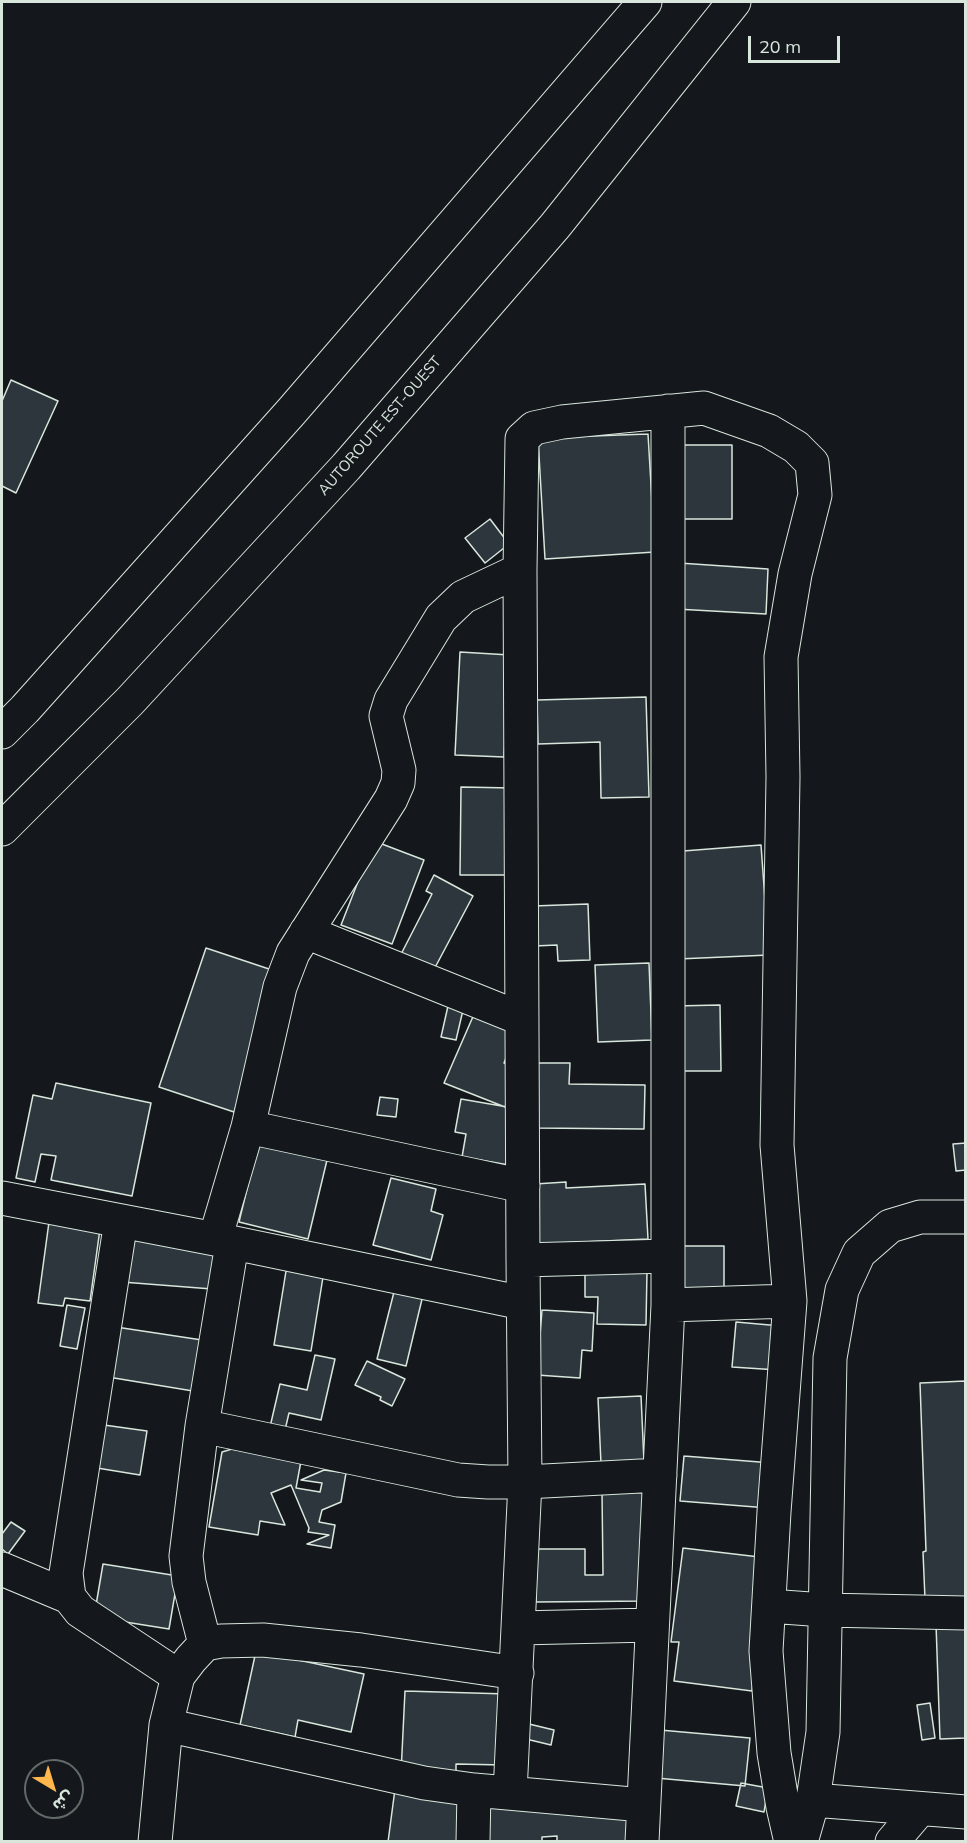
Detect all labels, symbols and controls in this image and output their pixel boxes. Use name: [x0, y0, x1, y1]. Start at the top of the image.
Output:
scale bar: [751, 24, 842, 62]
text: 20 m: [759, 35, 801, 58]
street label: AUTOROUTE EST-OUEST: [315, 353, 445, 499]
north arrow: [24, 1759, 84, 1819]
text: ش: [49, 1787, 79, 1816]

